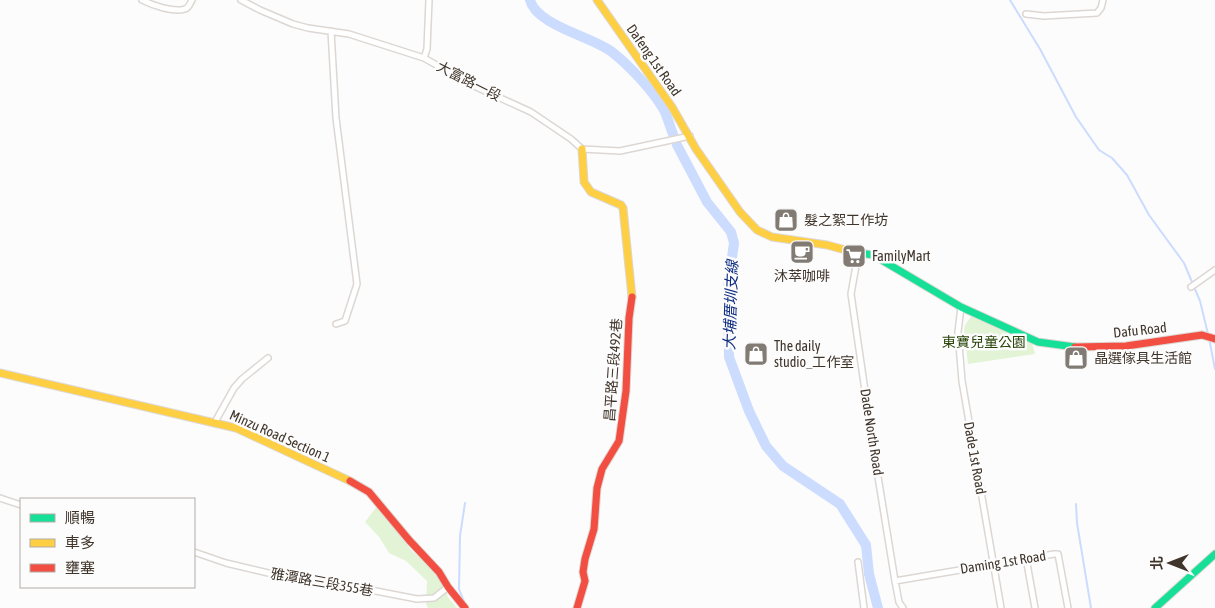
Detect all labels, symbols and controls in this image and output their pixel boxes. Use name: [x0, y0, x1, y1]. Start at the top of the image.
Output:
street label: Dafeng 1st Road: [623, 21, 685, 99]
street label: 大富路一段: [434, 58, 504, 104]
shop icon: 髮之絮工作坊: [773, 207, 799, 233]
place label: 髮之絮工作坊: [804, 212, 888, 228]
cafe icon: 沐萃咖啡: [789, 239, 815, 265]
supermarket icon: FamilyMart: [841, 243, 867, 269]
place label: FamilyMart: [872, 248, 930, 264]
water label: 大埔厝圳支線: [720, 258, 741, 350]
place label: 沐萃咖啡: [774, 268, 830, 284]
street label: 昌平路三段492巷: [601, 318, 625, 422]
street label: Dafu Road: [1112, 319, 1168, 341]
park label: 東寶兒童公園: [942, 334, 1026, 350]
place label: The daily studio_工作室: [774, 338, 854, 370]
shop icon: The daily studio_工作室: [743, 341, 769, 367]
shop icon: 晶選傢具生活館: [1063, 345, 1089, 371]
place label: 晶選傢具生活館: [1094, 350, 1192, 366]
street label: Dade North Road: [857, 388, 887, 476]
street label: Minzu Road Section 1: [227, 407, 333, 465]
street label: Dade 1st Road: [961, 420, 989, 496]
legend: [20, 498, 195, 588]
text: 順暢: [65, 509, 95, 526]
text: 車多: [65, 534, 95, 551]
north arrow: [1145, 538, 1195, 588]
street label: Daming 1st Road: [959, 547, 1047, 577]
text: 北: [1149, 556, 1165, 570]
text: 壅塞: [65, 559, 95, 576]
street label: 雅潭路三段355巷: [270, 565, 374, 599]

